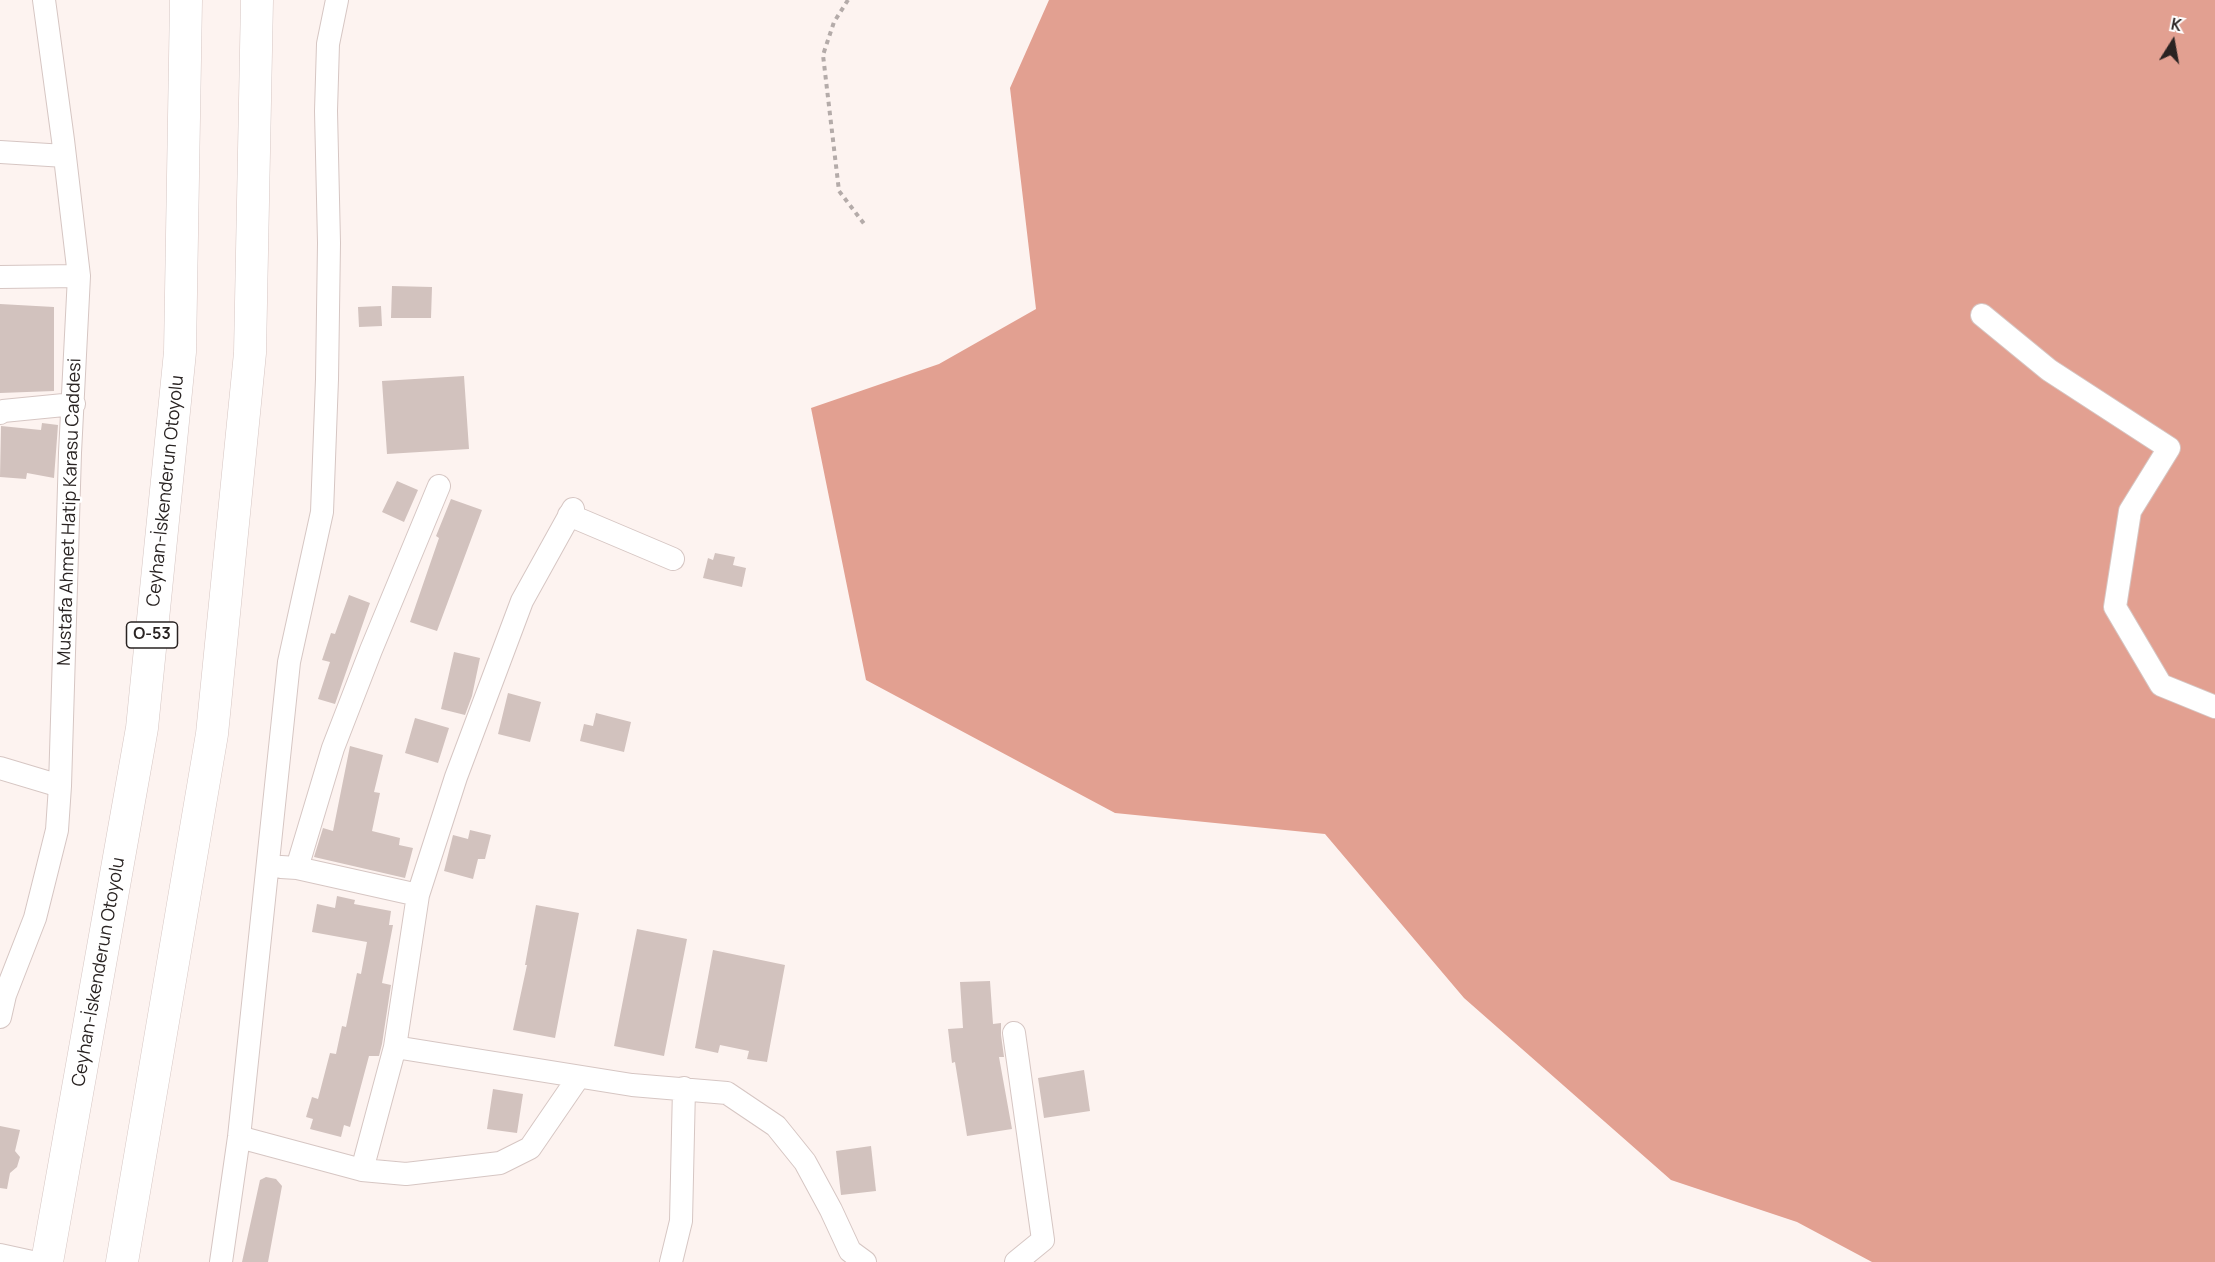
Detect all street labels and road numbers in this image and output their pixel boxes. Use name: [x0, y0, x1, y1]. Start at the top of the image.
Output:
street label: Mustafa Ahmet Hatip Karasu Caddesi: [54, 358, 86, 666]
street label: Ceyhan-İskenderun Otoyolu: [143, 374, 189, 608]
road number: O-53: [126, 622, 178, 648]
street label: Ceyhan-İskenderun Otoyolu: [68, 856, 130, 1088]

